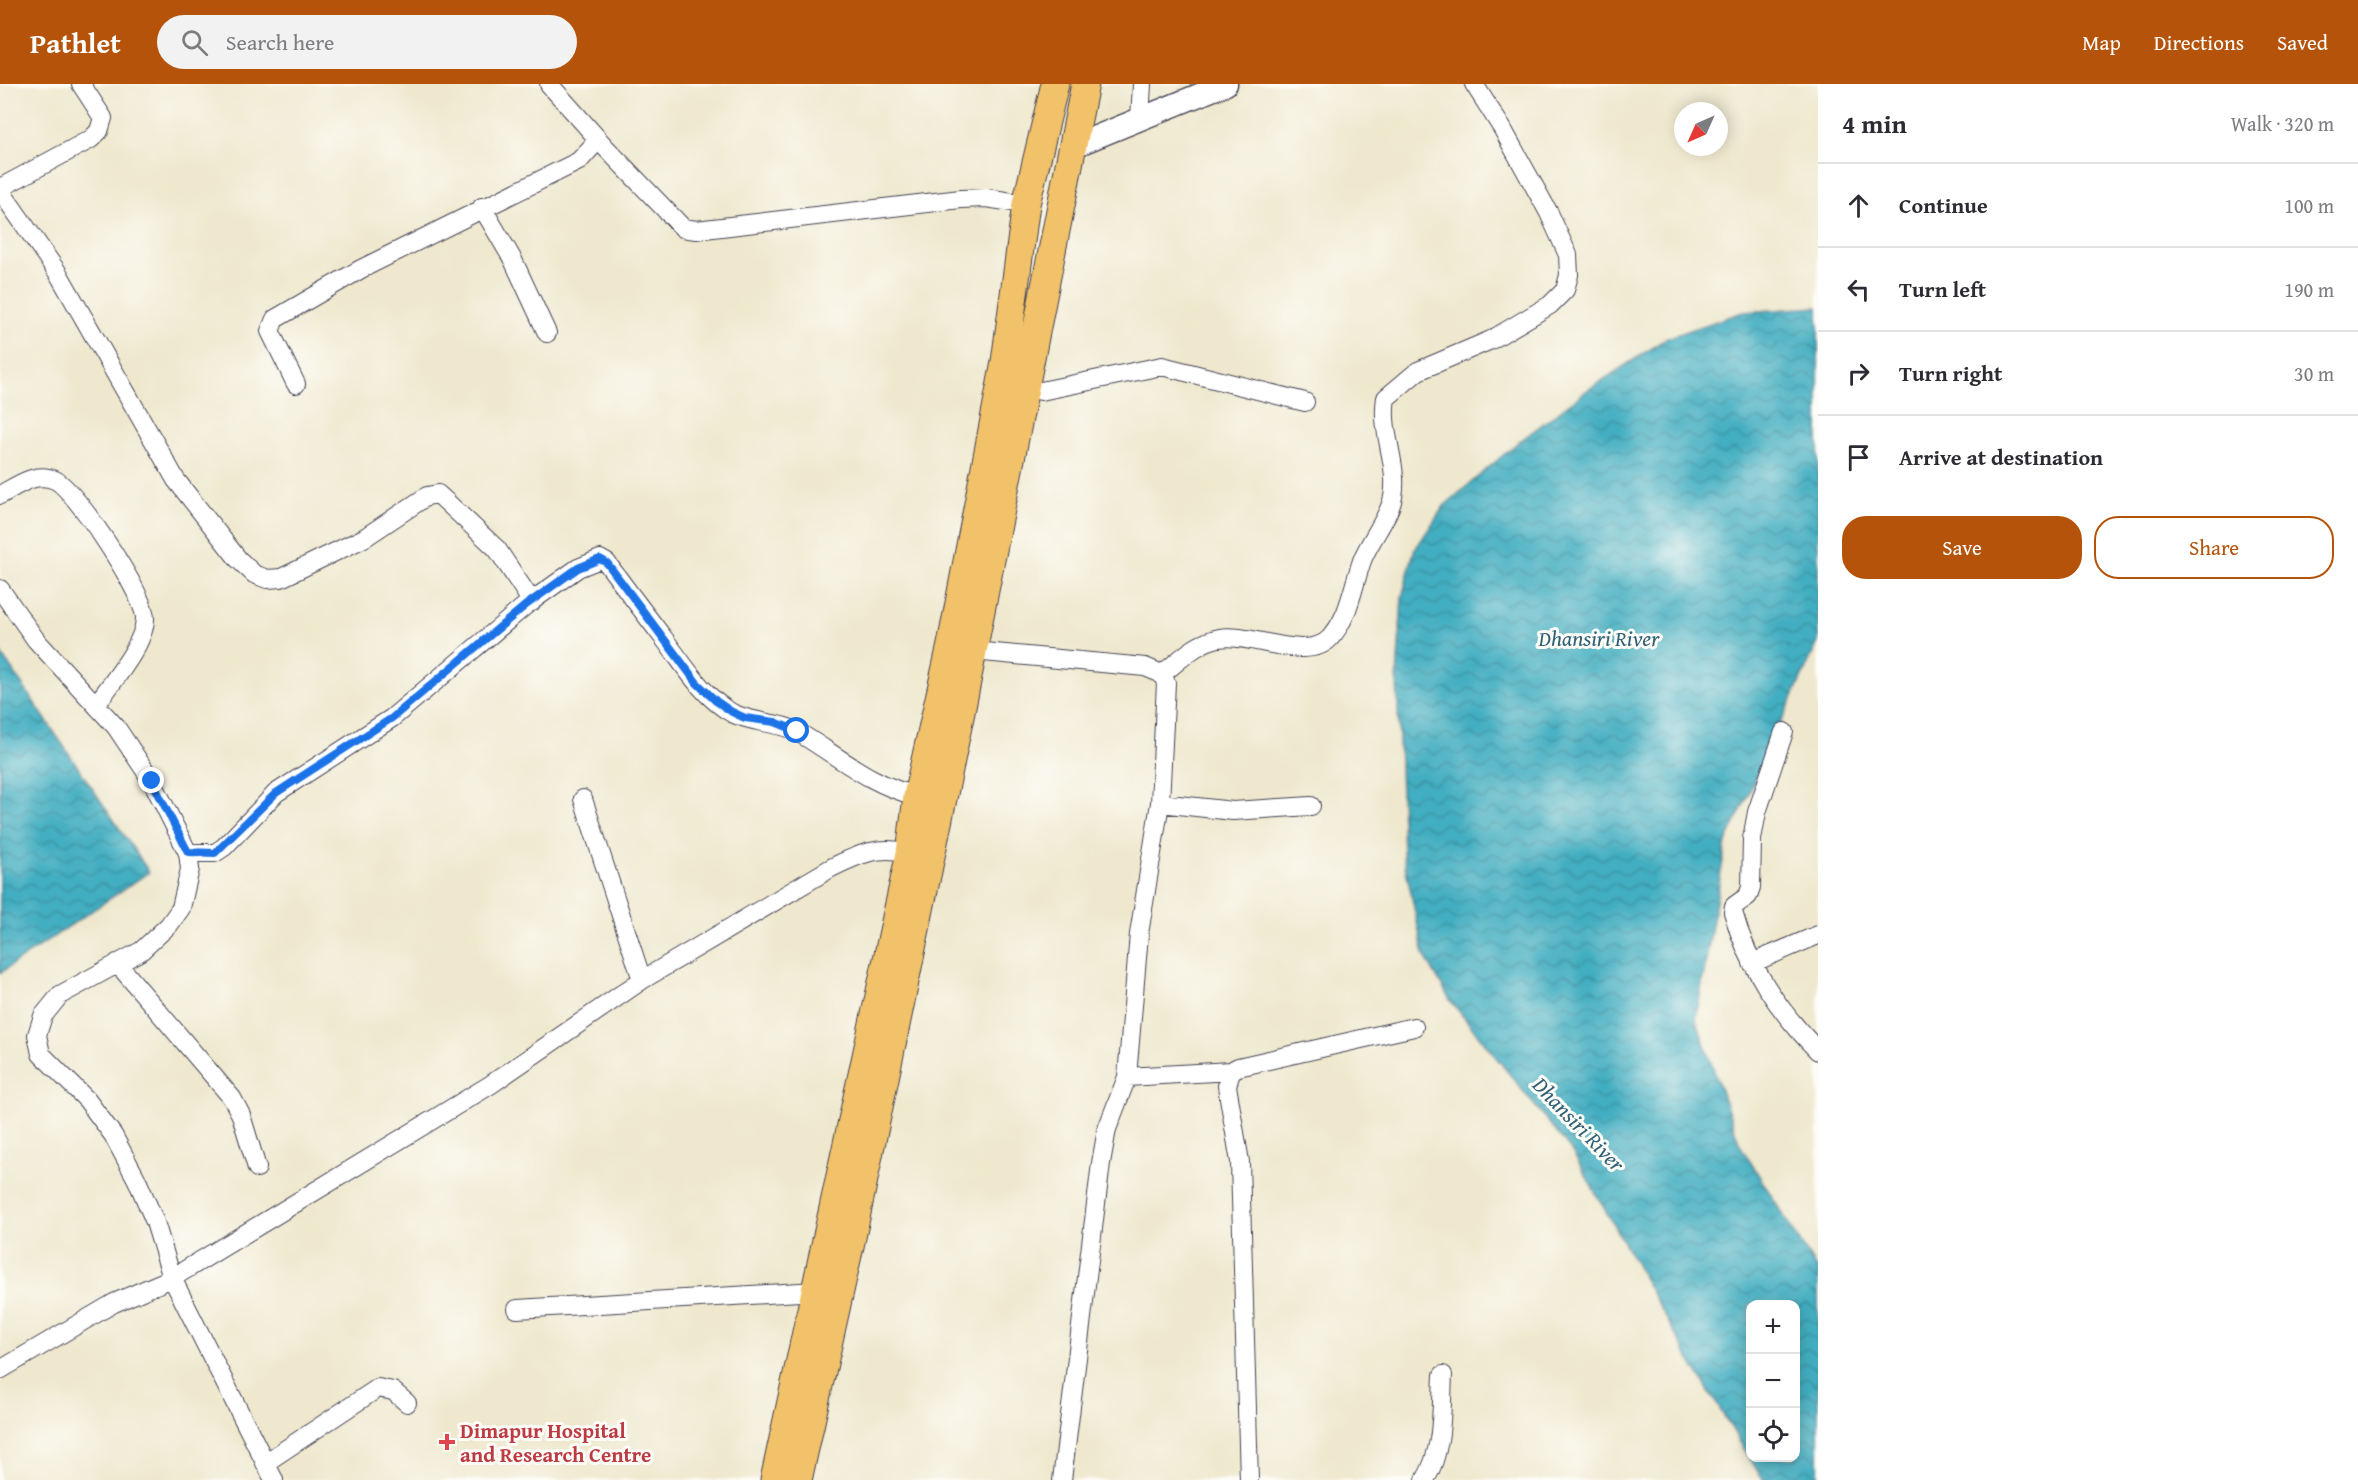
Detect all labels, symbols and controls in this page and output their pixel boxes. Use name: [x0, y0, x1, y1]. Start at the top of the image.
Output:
search box: [157, 15, 577, 69]
text: Pathlet: [30, 22, 121, 63]
icon: search: [178, 26, 211, 59]
text: Search here: [226, 26, 334, 58]
text: Map: [2082, 27, 2121, 58]
text: Directions: [2154, 27, 2244, 58]
text: Saved: [2277, 27, 2328, 58]
north arrow: [1674, 102, 1728, 156]
text: 4 min: [1842, 104, 1907, 143]
text: Walk · 320 m: [2231, 109, 2334, 138]
icon: ahead: [1842, 189, 1875, 222]
text: Continue: [1899, 189, 1988, 221]
text: 100 m: [2284, 191, 2334, 220]
icon: left: [1842, 273, 1875, 306]
text: Turn left: [1899, 273, 1986, 305]
text: 190 m: [2284, 275, 2334, 304]
icon: right: [1842, 357, 1875, 390]
text: Turn right: [1899, 357, 2002, 389]
text: 30 m: [2294, 359, 2334, 388]
icon: arrive: [1842, 441, 1875, 474]
text: Arrive at destination: [1899, 441, 2103, 473]
button: Save: [1842, 516, 2082, 579]
button: Share: [2094, 516, 2334, 579]
water label: Dhansiri River: [1538, 622, 1660, 654]
route start: [783, 717, 809, 743]
route end: [138, 767, 164, 793]
water label: Dhansiri River: [1525, 1069, 1633, 1179]
map controls: [1746, 1300, 1800, 1462]
button: +: [1746, 1300, 1800, 1354]
button: −: [1746, 1354, 1800, 1408]
button: locate: [1746, 1408, 1800, 1462]
place label: Dimapur Hospital and Research Centre: [460, 1415, 651, 1470]
marker: Dimapur Hospital and Research Centre: [438, 1433, 456, 1451]

